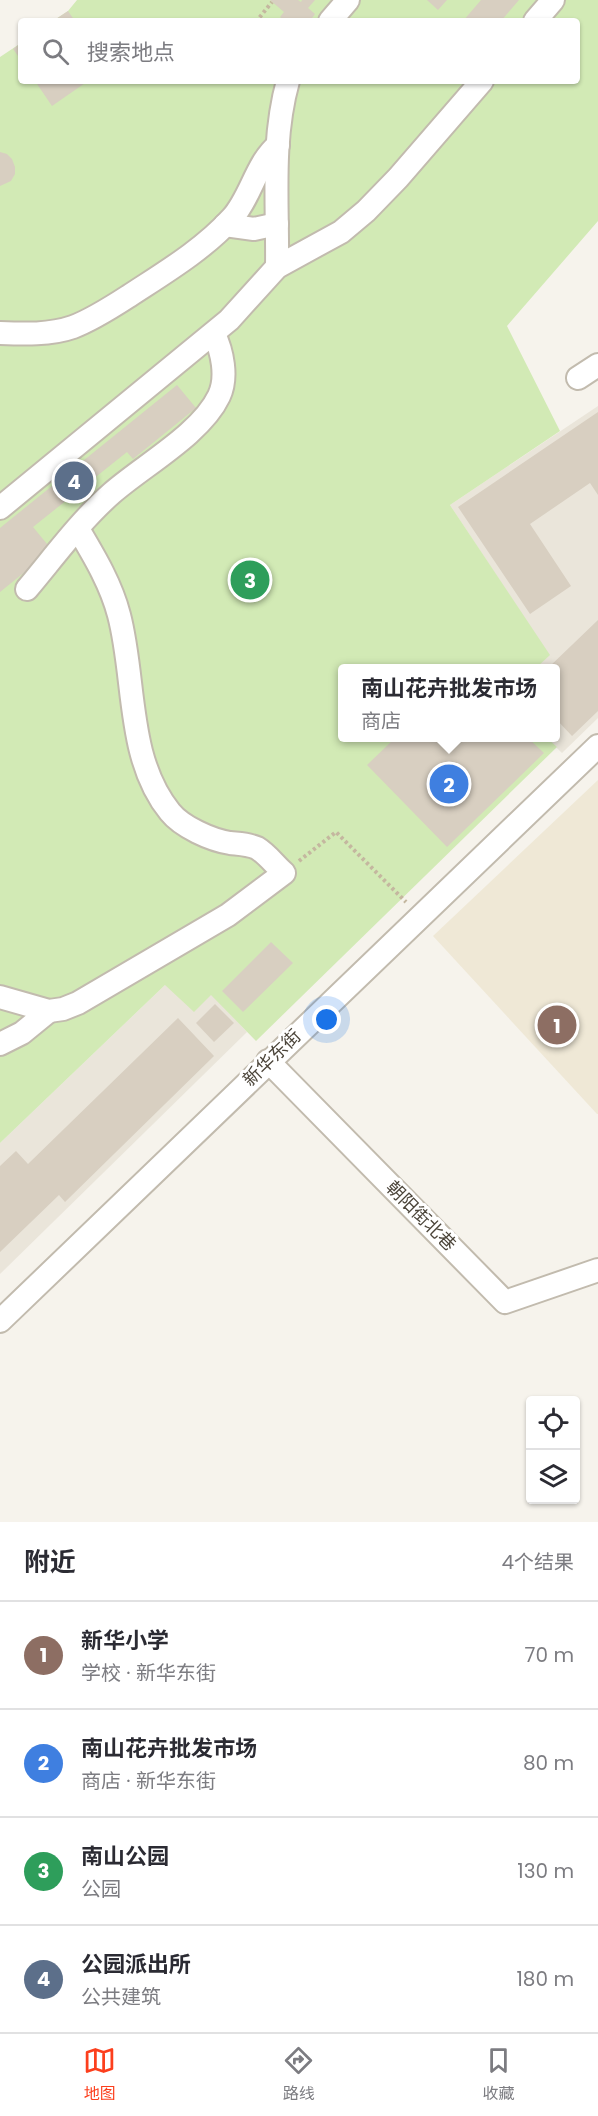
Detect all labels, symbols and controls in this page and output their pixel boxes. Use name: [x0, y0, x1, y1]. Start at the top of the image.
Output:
search box: [18, 18, 580, 84]
icon: search: [39, 35, 72, 68]
text: 搜索地点: [87, 37, 175, 68]
pin: 4: [54, 458, 94, 504]
pin: 3: [230, 558, 270, 602]
popup: [338, 664, 560, 742]
text: 南山花卉批发市场: [361, 673, 537, 704]
text: 商店: [361, 707, 401, 735]
pin: 2: [430, 762, 468, 806]
pin: 1: [538, 1002, 576, 1048]
your location: [312, 1005, 341, 1034]
street label: 新华东街: [237, 1024, 306, 1092]
street label: 朝阳街北巷: [381, 1175, 462, 1256]
map controls: [526, 1396, 580, 1504]
button: locate: [526, 1396, 580, 1450]
button: layers: [526, 1450, 580, 1504]
text: 附近: [24, 1544, 76, 1580]
text: 4个结果: [501, 1548, 574, 1576]
text: 新华小学: [81, 1625, 169, 1656]
text: 1: [40, 1641, 47, 1669]
text: 70 m: [525, 1641, 574, 1669]
text: 学校 · 新华东街: [81, 1659, 216, 1687]
text: 南山花卉批发市场: [81, 1733, 257, 1764]
text: 2: [38, 1749, 49, 1777]
text: 80 m: [523, 1749, 574, 1777]
text: 商店 · 新华东街: [81, 1767, 216, 1795]
text: 南山公园: [81, 1841, 169, 1872]
text: 3: [37, 1857, 50, 1885]
text: 130 m: [517, 1857, 574, 1885]
text: 公园: [81, 1875, 121, 1903]
text: 公园派出所: [81, 1949, 191, 1980]
text: 4: [37, 1965, 50, 1993]
text: 180 m: [516, 1965, 574, 1993]
text: 公共建筑: [81, 1983, 161, 2011]
tab: 地图: [83, 2044, 116, 2106]
tab: 路线: [282, 2044, 315, 2106]
tab: 收藏: [482, 2044, 515, 2106]

